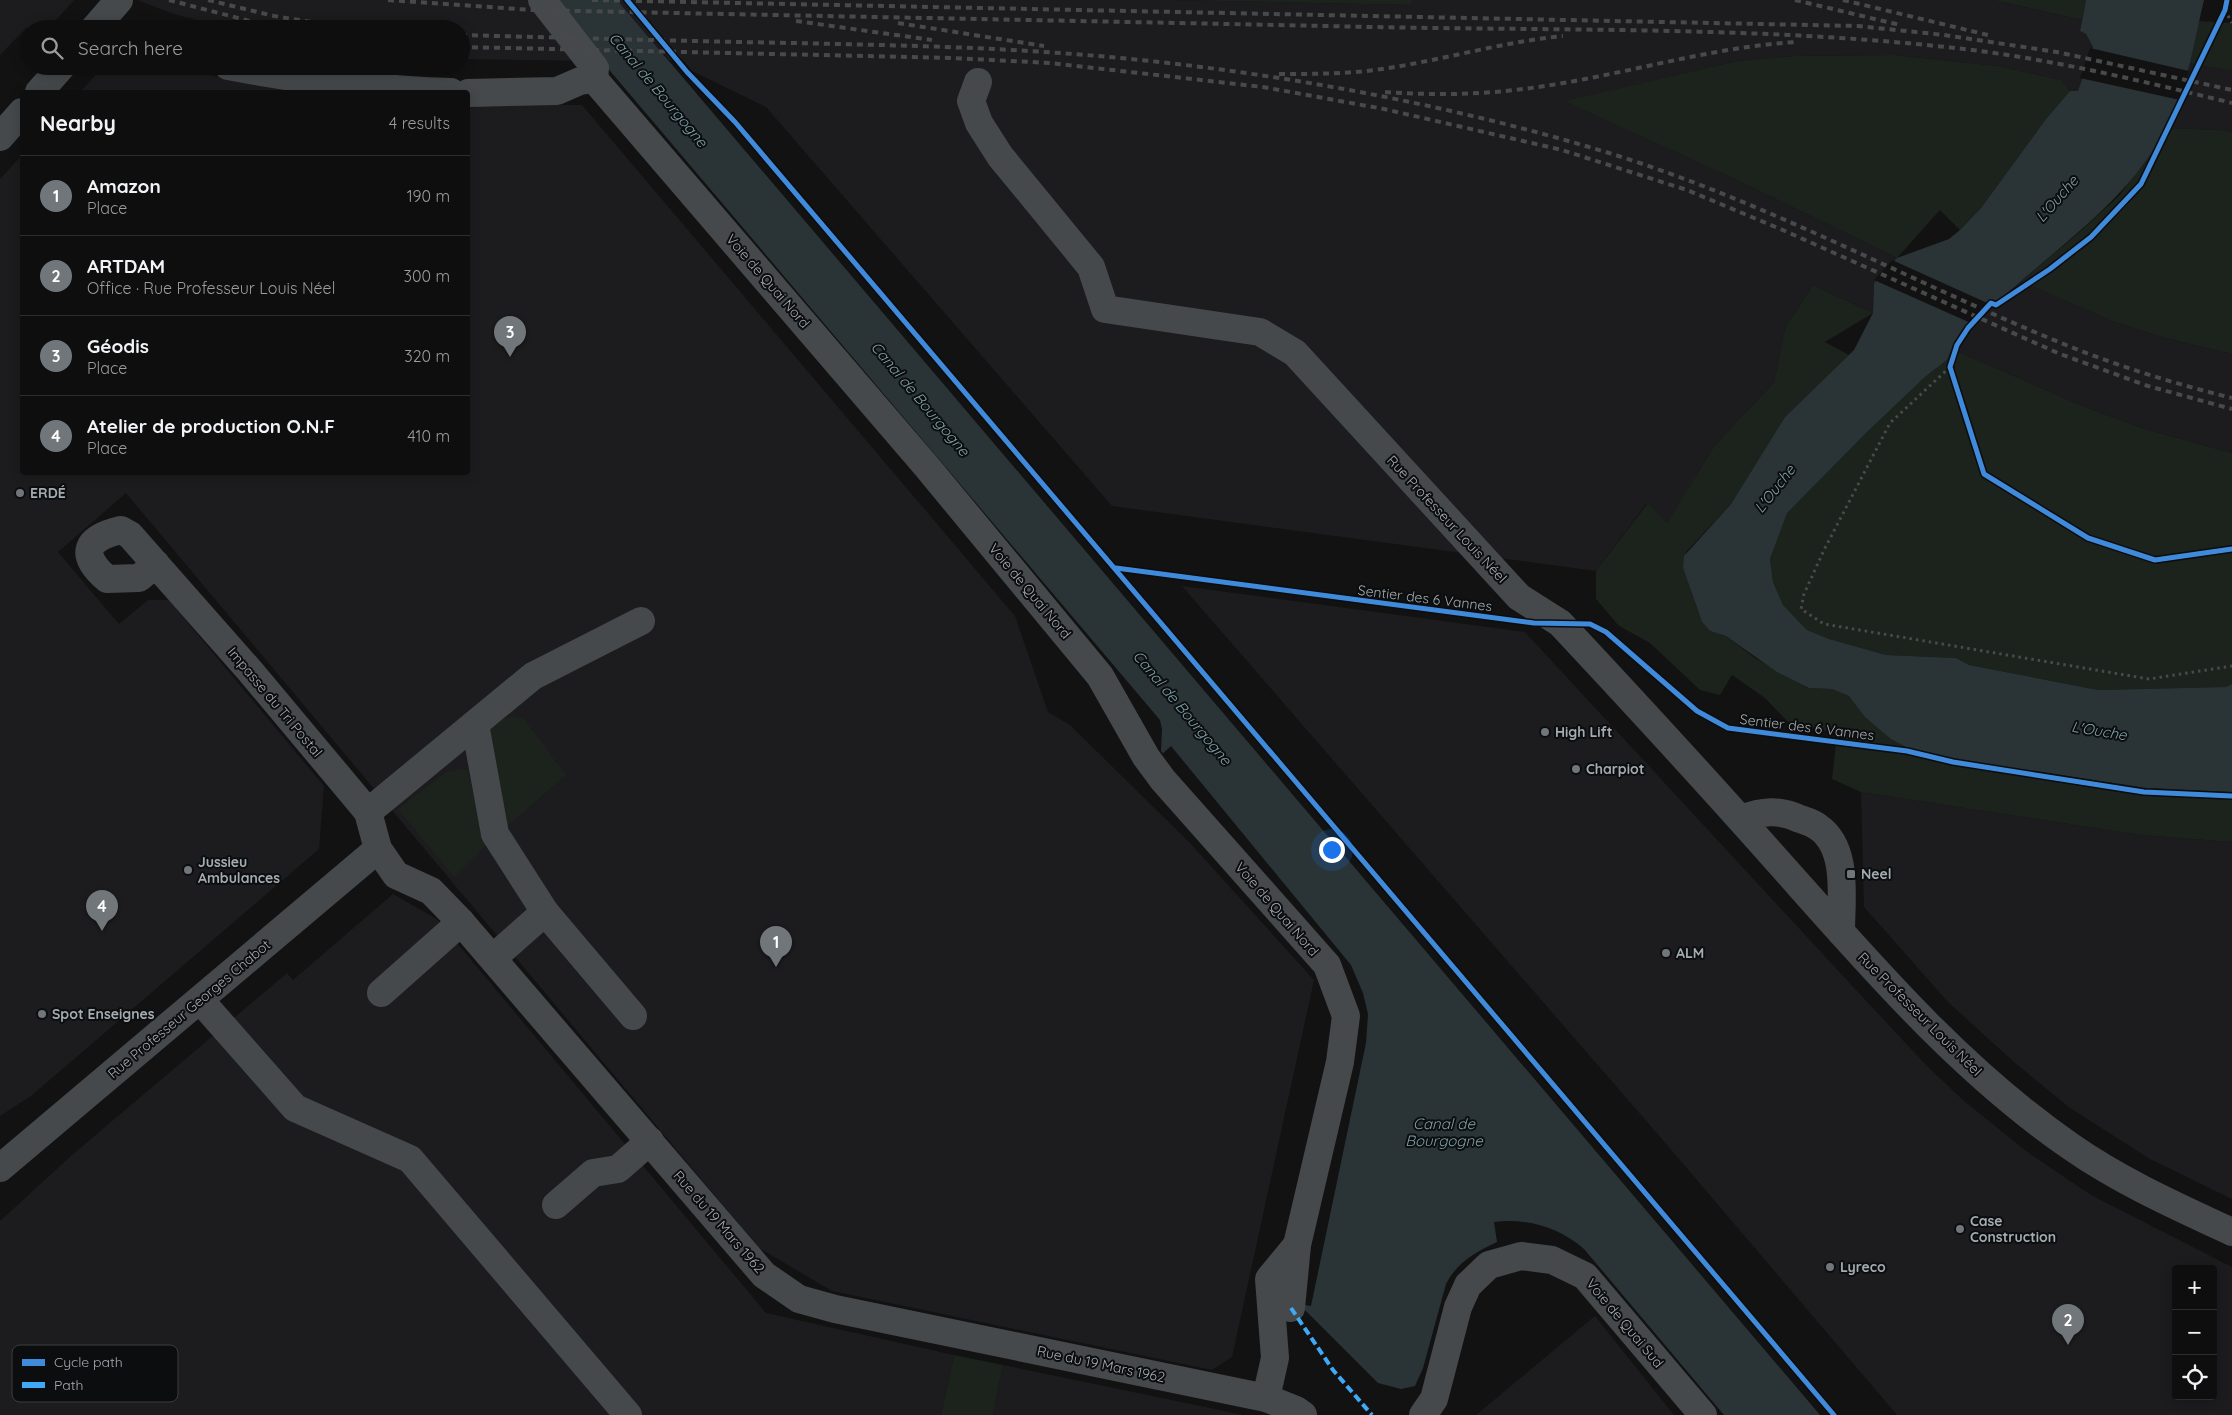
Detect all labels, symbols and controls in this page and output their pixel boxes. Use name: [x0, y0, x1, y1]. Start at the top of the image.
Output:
search box: [20, 20, 470, 75]
water label: Canal de Bourgogne: [605, 29, 712, 151]
icon: search: [38, 34, 66, 62]
text: Search here: [78, 36, 183, 60]
text: Nearby: [40, 110, 116, 136]
text: 4 results: [389, 113, 450, 133]
water label: L'Ouche: [2031, 171, 2082, 226]
text: Amazon: [87, 174, 161, 198]
text: 1: [53, 186, 59, 206]
text: 190 m: [407, 186, 450, 206]
text: Place: [87, 198, 127, 218]
street label: Voie de Quai Nord: [722, 230, 814, 332]
text: ARTDAM: [87, 254, 165, 278]
text: 2: [51, 266, 61, 286]
text: 300 m: [404, 266, 450, 286]
text: Office · Rue Professeur Louis Néel: [87, 278, 335, 298]
pin: 3: [494, 316, 526, 357]
text: Géodis: [87, 334, 149, 358]
water label: Canal de Bourgogne: [867, 338, 974, 460]
text: 3: [52, 346, 60, 366]
text: 320 m: [404, 346, 450, 366]
text: Place: [87, 358, 127, 378]
text: Atelier de production O.N.F: [87, 414, 335, 438]
text: 4: [51, 426, 61, 446]
text: 410 m: [407, 426, 450, 446]
text: Place: [87, 438, 127, 458]
street label: Rue Professeur Louis Néel: [1383, 451, 1511, 587]
water label: L'Ouche: [1750, 460, 1800, 516]
place label: ERDÉ: [30, 484, 66, 502]
marker: ERDÉ: [14, 487, 26, 499]
street label: Voie de Quai Nord: [985, 540, 1075, 642]
street label: Sentier des 6 Vannes: [1357, 581, 1493, 615]
street label: Impasse du Tri Postal: [224, 643, 326, 761]
water label: Canal de Bourgogne: [1129, 647, 1236, 769]
street label: Sentier des 6 Vannes: [1739, 710, 1875, 744]
water label: L'Ouche: [2070, 717, 2129, 744]
place label: High Lift: [1555, 723, 1613, 741]
marker: High Lift: [1539, 726, 1551, 738]
place label: Charpiot: [1586, 760, 1645, 778]
marker: Charpiot: [1570, 763, 1582, 775]
your location: [1319, 837, 1345, 863]
place label: Jussieu Ambulances: [198, 853, 280, 887]
street label: Voie de Quai Nord: [1231, 858, 1323, 960]
marker: Jussieu Ambulances: [182, 864, 194, 876]
place label: Neel: [1861, 865, 1892, 883]
marker: Neel: [1845, 868, 1857, 880]
pin: 4: [86, 890, 118, 931]
pin: 1: [760, 926, 792, 967]
street label: Rue Professeur Georges Chabot: [104, 935, 274, 1082]
place label: ALM: [1676, 944, 1704, 962]
marker: ALM: [1660, 947, 1672, 959]
street label: Rue Professeur Louis Néel: [1854, 948, 1986, 1080]
place label: Spot Enseignes: [52, 1005, 155, 1023]
marker: Spot Enseignes: [36, 1008, 48, 1020]
water label: Canal de Bourgogne: [1405, 1114, 1483, 1150]
street label: Rue du 19 Mars 1962: [669, 1167, 769, 1277]
place label: Case Construction: [1970, 1212, 2056, 1246]
marker: Case Construction: [1954, 1223, 1966, 1235]
place label: Lyreco: [1840, 1258, 1886, 1276]
marker: Lyreco: [1824, 1261, 1836, 1273]
map controls: [2172, 1265, 2217, 1400]
button: +: [2172, 1265, 2217, 1310]
street label: Voie de Quai Sud: [1582, 1275, 1668, 1371]
pin: 2: [2052, 1304, 2084, 1345]
button: −: [2172, 1310, 2217, 1355]
street label: Rue du 19 Mars 1962: [1035, 1342, 1167, 1386]
legend: [12, 1345, 178, 1402]
text: Cycle path: [54, 1353, 123, 1371]
button: locate: [2172, 1355, 2217, 1400]
text: Path: [54, 1376, 83, 1394]

